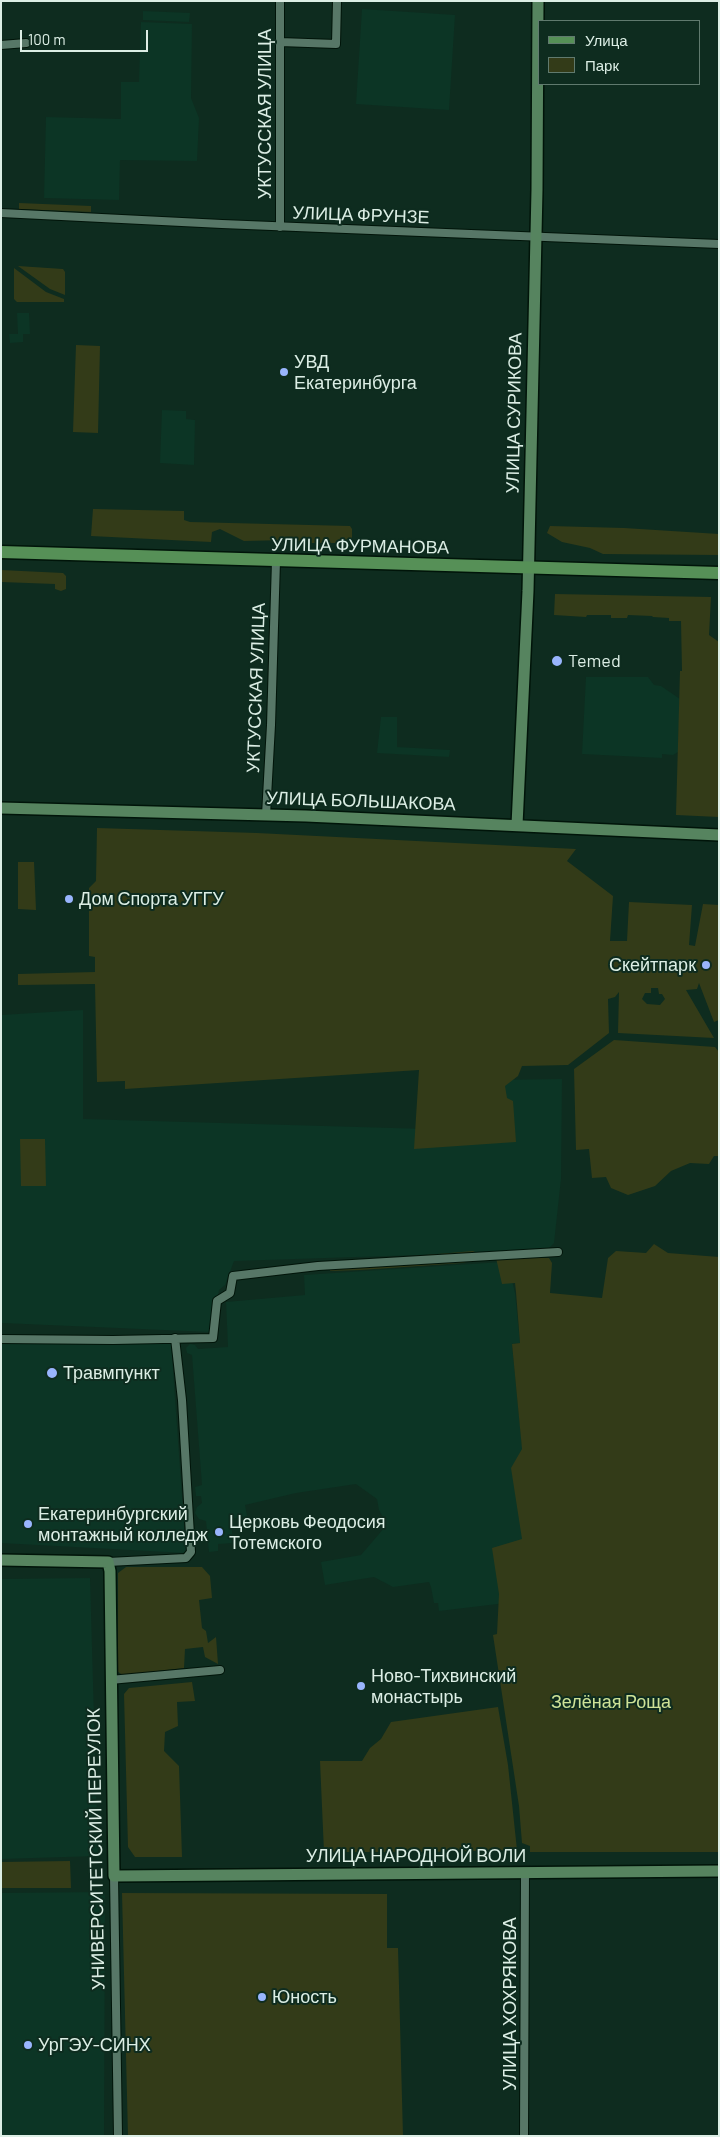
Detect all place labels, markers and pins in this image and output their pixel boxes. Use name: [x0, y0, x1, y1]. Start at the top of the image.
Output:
place label: УВД Екатеринбурга: [294, 351, 417, 394]
marker: УВД Екатеринбурга: [278, 366, 290, 378]
place label: Temed: [568, 650, 621, 672]
marker: Temed: [550, 654, 564, 668]
place label: Дом Спорта УГГУ: [79, 888, 224, 910]
marker: Дом Спорта УГГУ: [63, 893, 75, 905]
place label: Скейтпарк: [609, 954, 696, 976]
marker: Скейтпарк: [700, 959, 712, 971]
place label: Травмпункт: [63, 1362, 160, 1384]
marker: Травмпункт: [45, 1366, 59, 1380]
place label: Екатеринбургский монтажный колледж: [38, 1503, 208, 1546]
place label: Церковь Феодосия Тотемского: [229, 1511, 386, 1554]
marker: Екатеринбургский монтажный колледж: [22, 1518, 34, 1530]
marker: Церковь Феодосия Тотемского: [213, 1526, 225, 1538]
place label: Ново-Тихвинский монастырь: [371, 1665, 516, 1708]
marker: Ново-Тихвинский монастырь: [355, 1680, 367, 1692]
place label: Юность: [272, 1986, 337, 2008]
marker: Юность: [256, 1991, 268, 2003]
place label: УрГЭУ-СИНХ: [38, 2034, 151, 2056]
marker: УрГЭУ-СИНХ: [22, 2039, 34, 2051]

